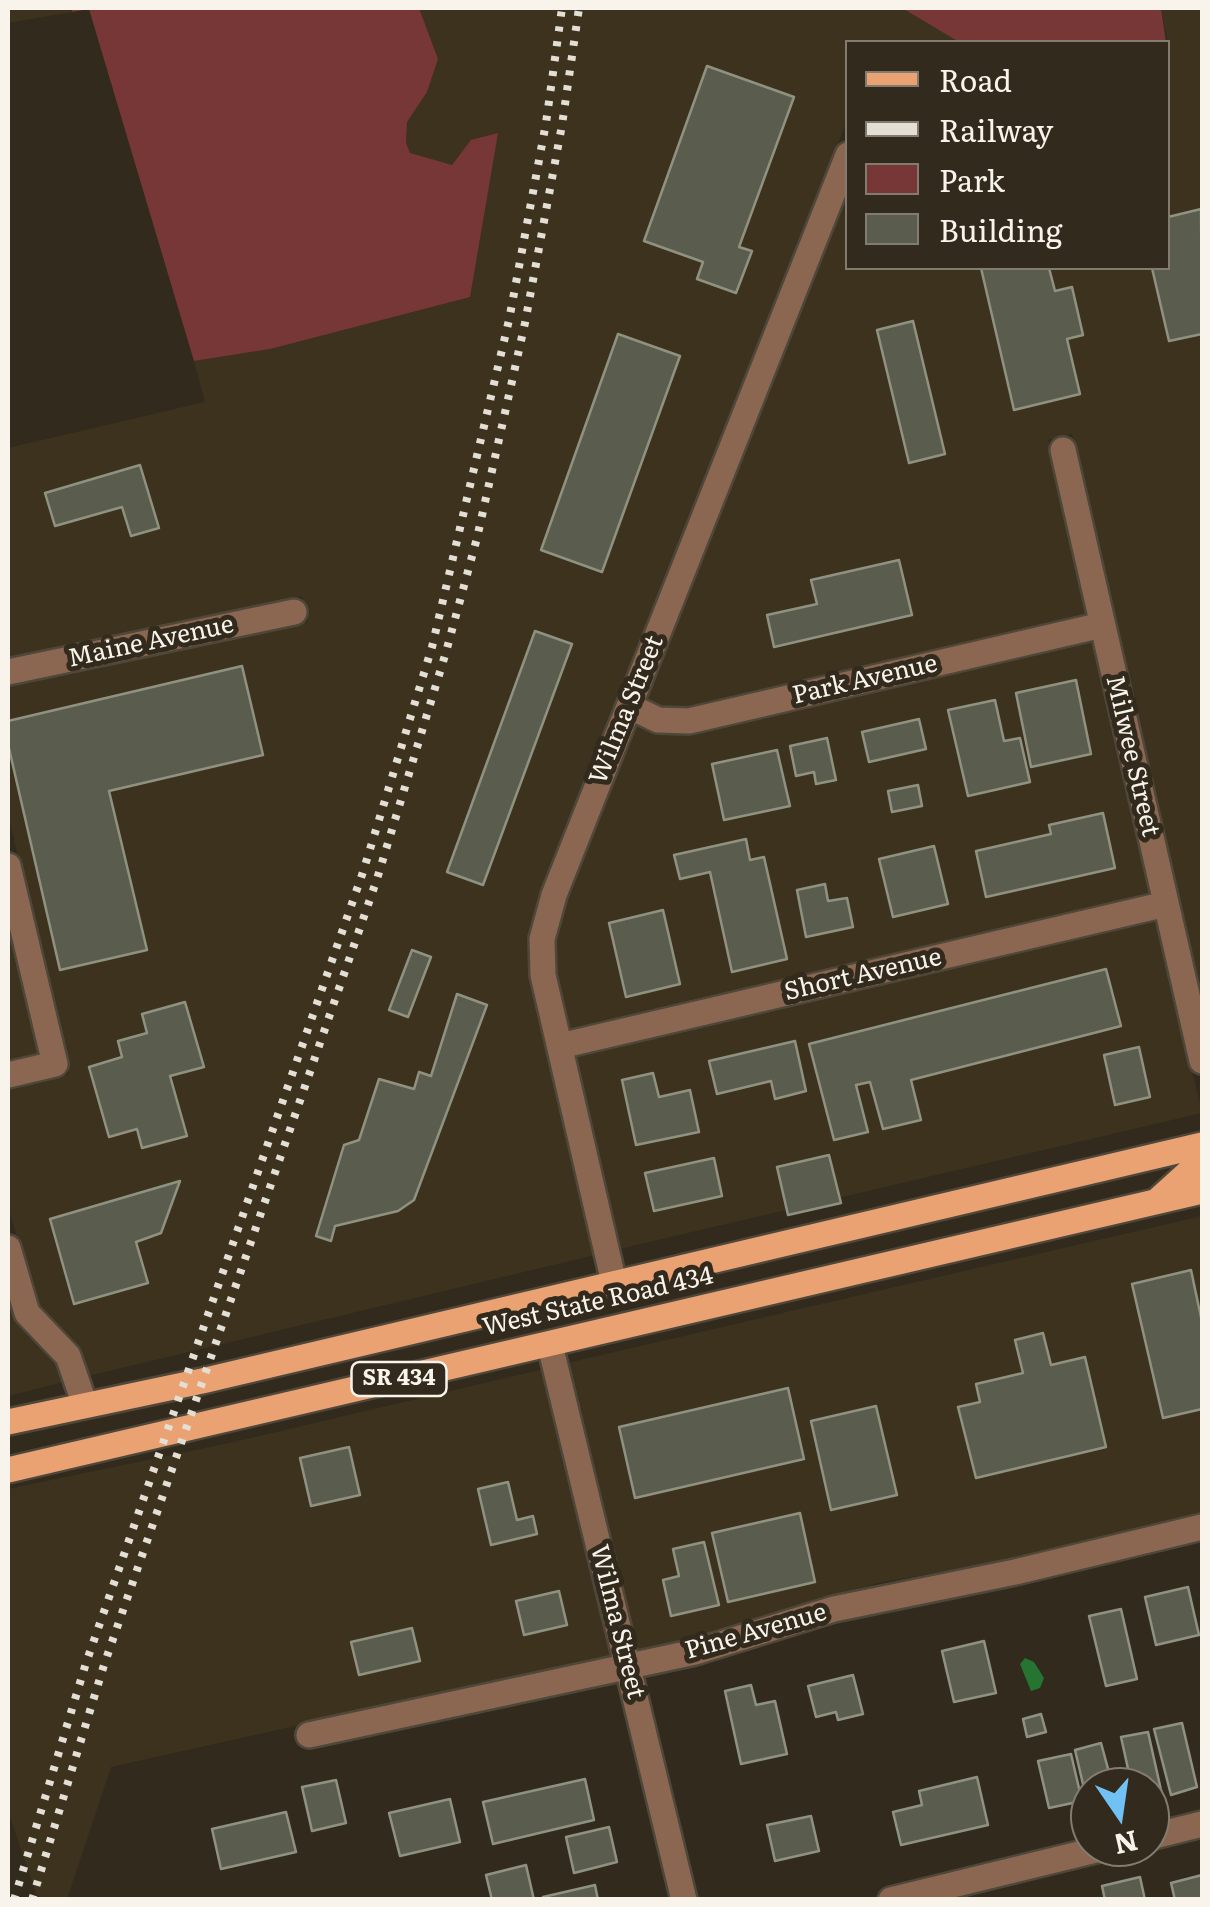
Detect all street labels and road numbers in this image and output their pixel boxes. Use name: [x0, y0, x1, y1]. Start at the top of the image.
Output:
street label: Maine Avenue: [65, 610, 237, 674]
street label: Wilma Street: [584, 631, 670, 789]
street label: Park Avenue: [790, 649, 940, 711]
street label: Milwee Street: [1099, 672, 1165, 840]
street label: Short Avenue: [781, 942, 945, 1008]
street label: West State Road 434: [480, 1261, 716, 1343]
road number: SR 434: [352, 1362, 446, 1396]
street label: Wilma Street: [583, 1542, 651, 1702]
street label: Pine Avenue: [682, 1598, 830, 1666]

